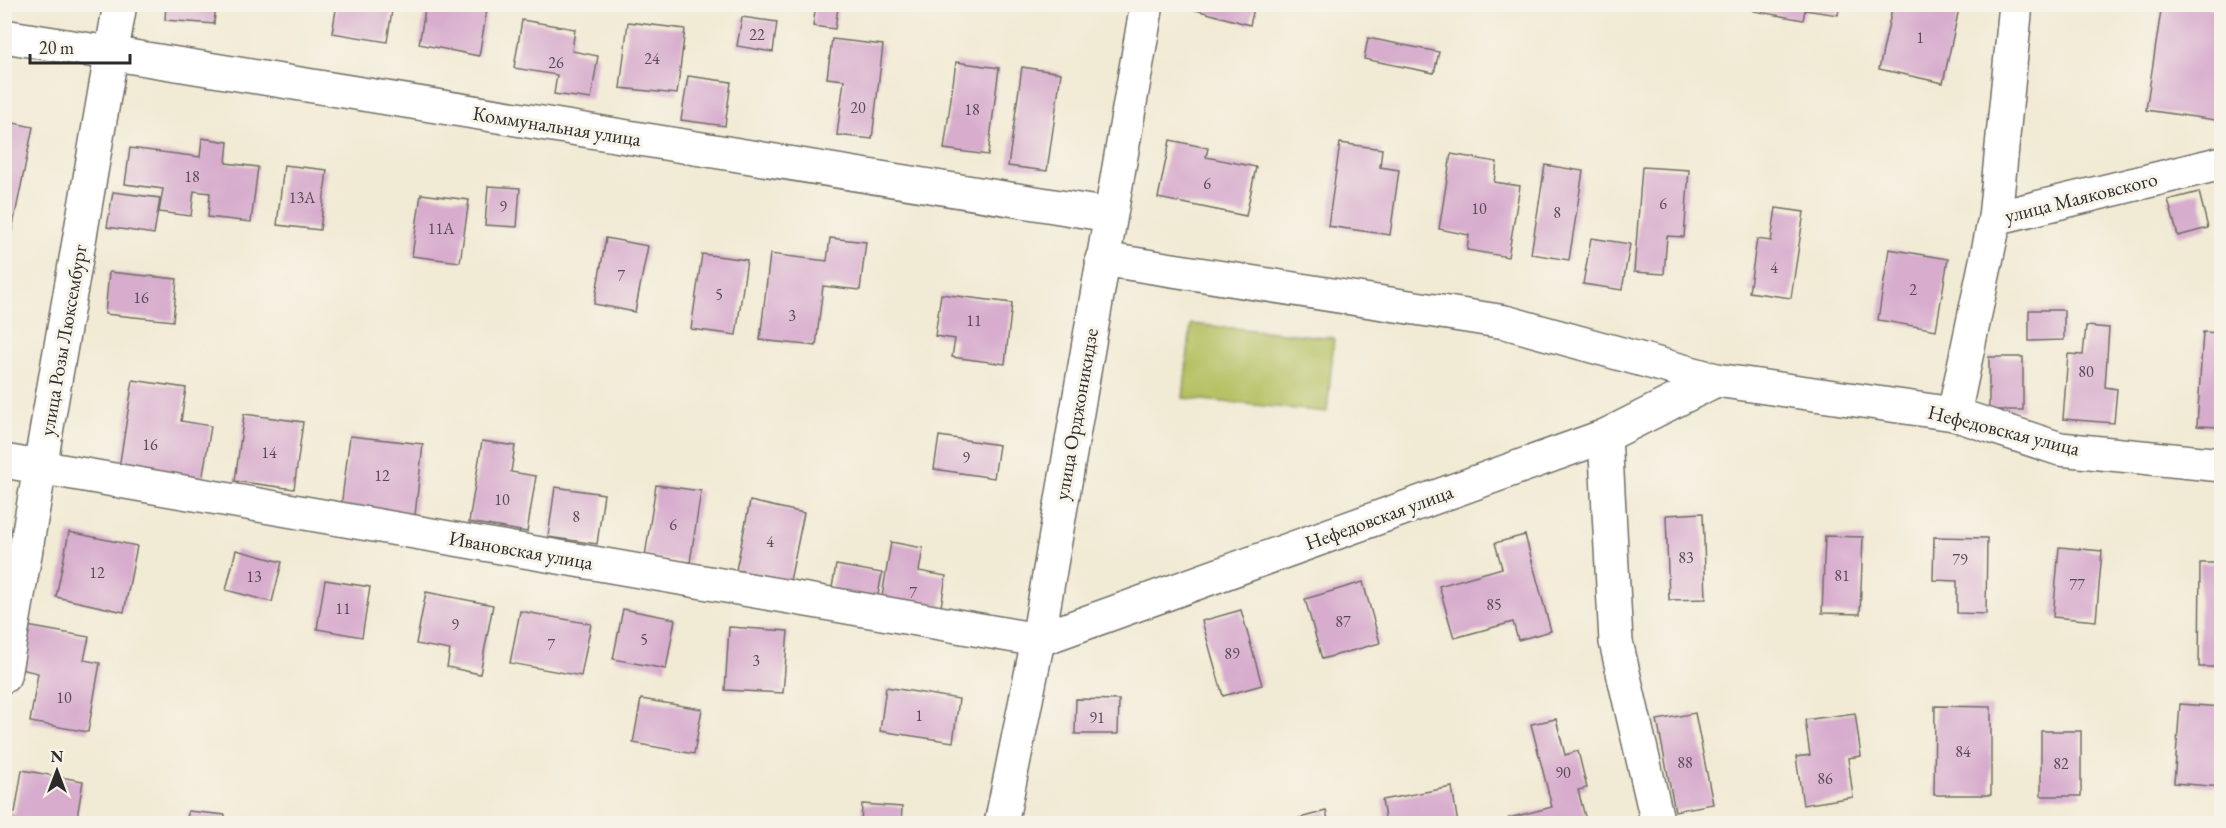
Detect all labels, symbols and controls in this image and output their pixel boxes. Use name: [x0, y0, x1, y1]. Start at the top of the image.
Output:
house number: 22: [749, 24, 765, 45]
scale bar: [30, 27, 130, 65]
house number: 1: [1916, 27, 1924, 48]
text: 20 m: [39, 36, 74, 59]
house number: 24: [644, 48, 660, 69]
house number: 26: [548, 52, 564, 73]
house number: 20: [850, 97, 866, 118]
house number: 18: [964, 99, 980, 120]
street label: Коммунальная улица: [471, 100, 643, 152]
street label: улица Маяковского: [2002, 165, 2160, 229]
house number: 18: [184, 166, 200, 187]
house number: 6: [1203, 173, 1211, 194]
house number: 13А: [289, 187, 316, 208]
house number: 6: [1659, 193, 1667, 214]
house number: 9: [499, 196, 507, 217]
house number: 10: [1471, 198, 1487, 219]
house number: 8: [1553, 202, 1561, 223]
house number: 11А: [428, 218, 455, 239]
street label: улица Розы Люксембург: [33, 242, 93, 438]
house number: 4: [1770, 257, 1778, 278]
house number: 7: [617, 265, 625, 286]
house number: 2: [1909, 279, 1917, 300]
house number: 5: [715, 284, 723, 305]
house number: 16: [133, 287, 149, 308]
house number: 3: [788, 305, 796, 326]
house number: 11: [966, 310, 982, 331]
street label: улица Орджоникидзе: [1048, 326, 1104, 502]
house number: 80: [2078, 361, 2094, 382]
street label: Нефедовская улица: [1925, 399, 2083, 461]
house number: 16: [142, 434, 158, 455]
house number: 14: [261, 442, 277, 463]
house number: 9: [962, 447, 970, 468]
house number: 12: [374, 465, 390, 486]
street label: Нефедовская улица: [1301, 478, 1457, 556]
house number: 10: [494, 489, 510, 510]
house number: 8: [572, 506, 580, 527]
house number: 6: [669, 514, 677, 535]
street label: Ивановская улица: [447, 525, 595, 575]
house number: 4: [766, 531, 774, 552]
house number: 83: [1678, 547, 1694, 568]
house number: 79: [1952, 549, 1968, 570]
house number: 12: [89, 562, 105, 583]
house number: 81: [1834, 565, 1850, 586]
house number: 13: [246, 566, 262, 587]
house number: 77: [2069, 574, 2085, 595]
house number: 7: [909, 582, 917, 603]
house number: 85: [1486, 594, 1502, 615]
house number: 11: [335, 598, 351, 619]
house number: 87: [1335, 611, 1351, 632]
house number: 9: [451, 614, 459, 635]
house number: 5: [640, 629, 648, 650]
house number: 7: [547, 634, 555, 655]
house number: 89: [1224, 643, 1240, 664]
house number: 3: [752, 650, 760, 671]
house number: 10: [56, 687, 72, 708]
house number: 1: [915, 705, 923, 726]
house number: 91: [1089, 707, 1105, 728]
north arrow: [27, 741, 87, 801]
house number: 84: [1955, 741, 1971, 762]
text: N: [51, 746, 64, 767]
house number: 88: [1677, 752, 1693, 773]
house number: 82: [2053, 753, 2069, 774]
house number: 90: [1555, 762, 1571, 783]
house number: 86: [1817, 768, 1833, 789]

